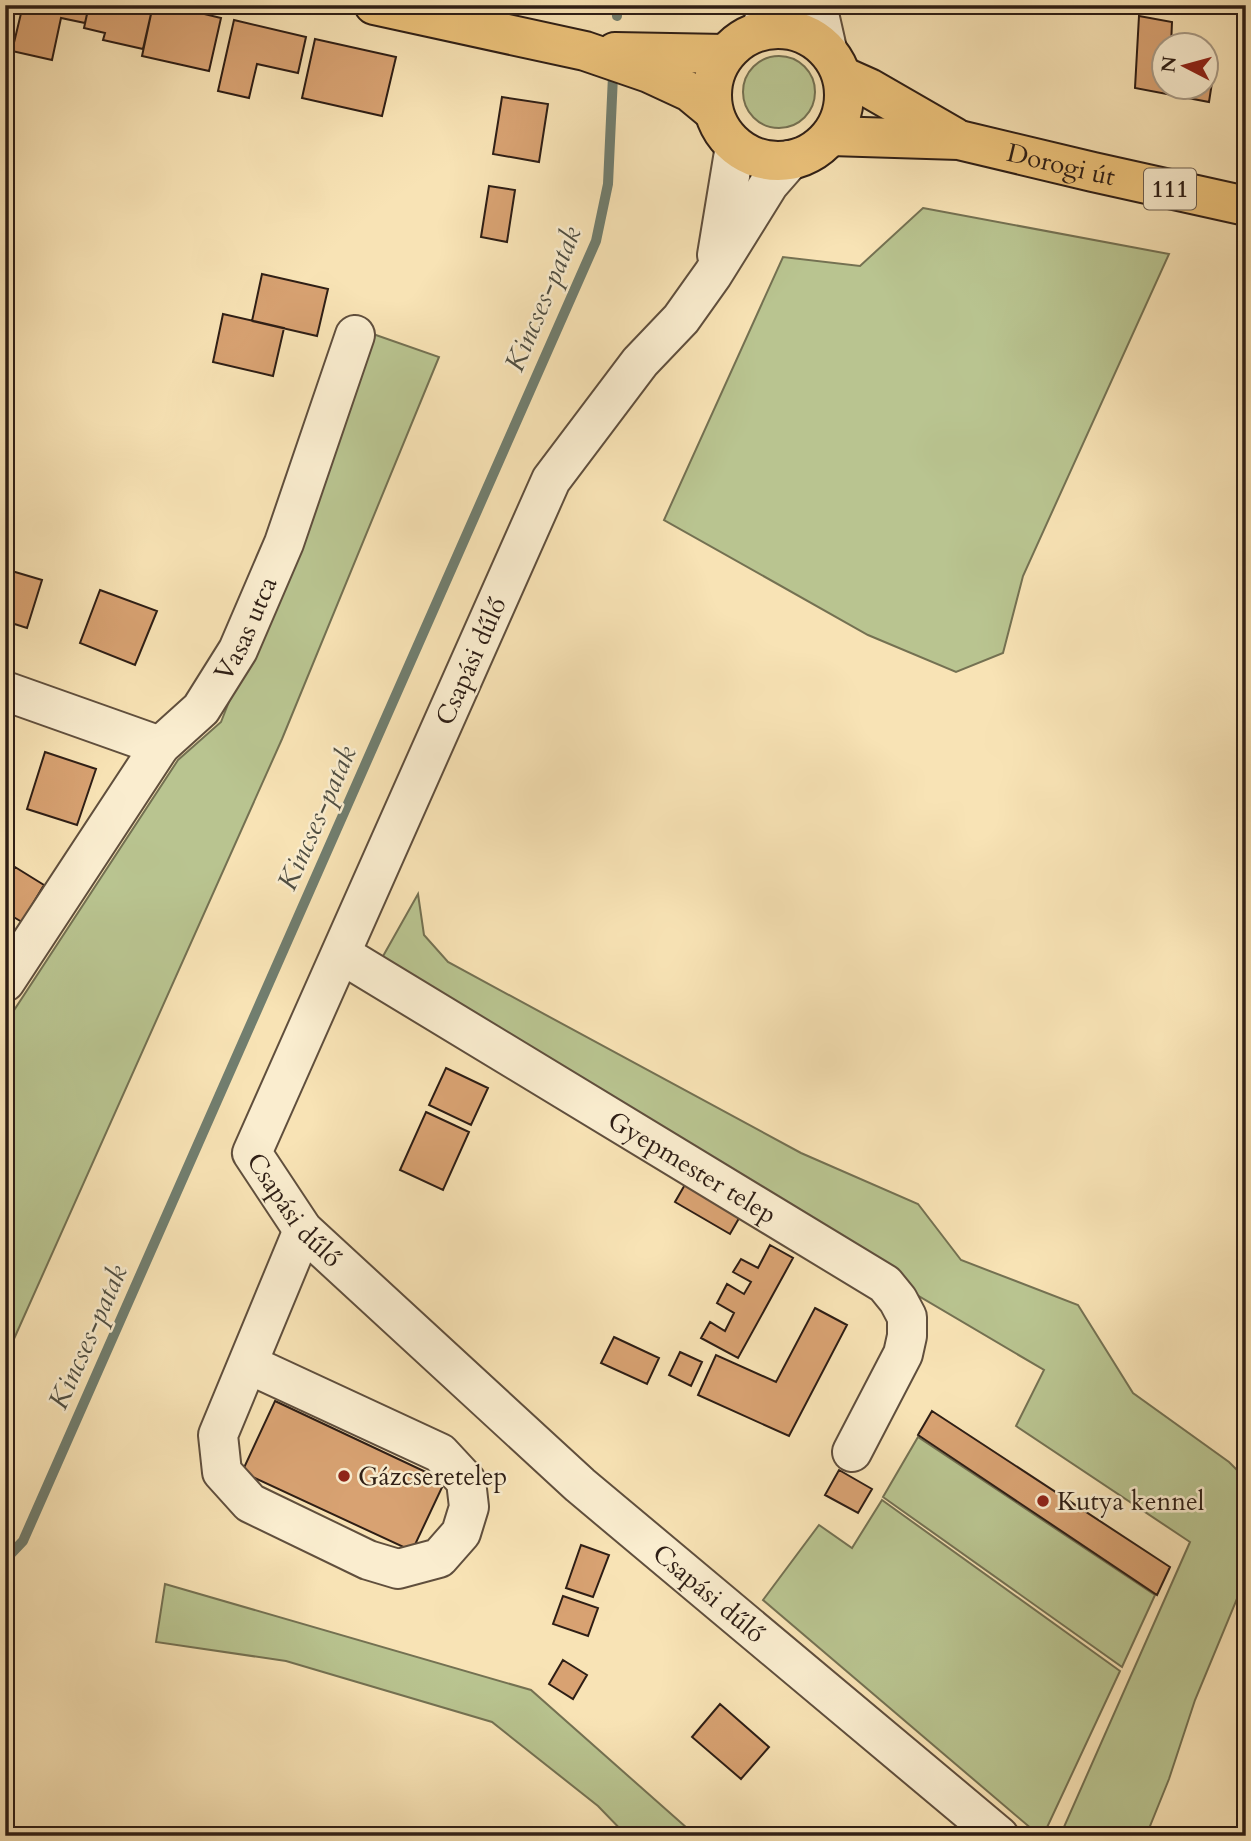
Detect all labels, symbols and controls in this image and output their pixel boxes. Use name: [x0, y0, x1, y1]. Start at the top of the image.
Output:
north arrow: [1150, 32, 1220, 102]
text: N: [1155, 54, 1183, 74]
street label: Dorogi út: [1003, 135, 1118, 194]
road number: 111: [1144, 168, 1196, 210]
water label: Kincses-patak: [495, 220, 591, 377]
street label: Vasas utca: [206, 571, 285, 687]
street label: Csapási dűlő: [427, 591, 515, 731]
water label: Kincses-patak: [268, 740, 366, 896]
street label: Gyepmester telep: [602, 1103, 783, 1232]
street label: Csapási dűlő: [239, 1146, 350, 1275]
water label: Kincses-patak: [39, 1259, 137, 1415]
place label: Gázcseretelep: [358, 1459, 507, 1494]
marker: Gázcseretelep: [336, 1468, 352, 1484]
place label: Kutya kennel: [1057, 1484, 1205, 1519]
marker: Kutya kennel: [1035, 1493, 1051, 1509]
street label: Csapási dűlő: [645, 1536, 773, 1650]

